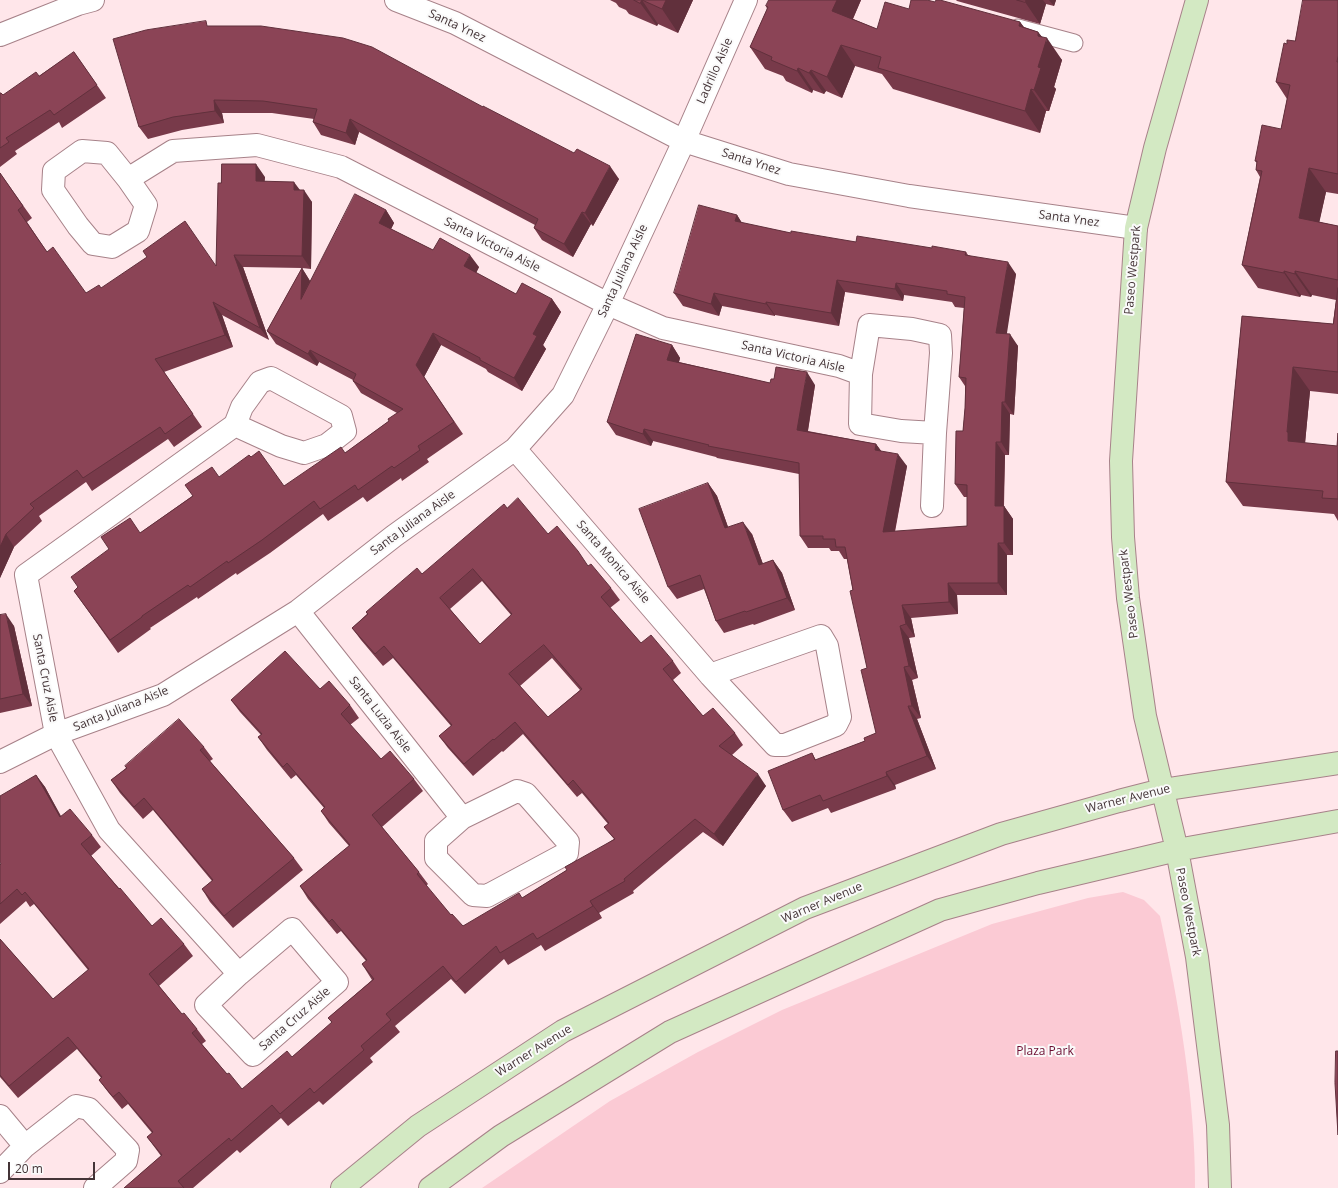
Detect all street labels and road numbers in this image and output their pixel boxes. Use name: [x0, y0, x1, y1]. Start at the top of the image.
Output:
street label: Santa Ynez: [426, 7, 488, 45]
street label: Ladrillo Aisle: [694, 36, 736, 106]
street label: Santa Ynez: [720, 146, 782, 178]
street label: Santa Ynez: [1038, 208, 1100, 230]
street label: Santa Victoria Aisle: [442, 215, 542, 275]
street label: Santa Juliana Aisle: [595, 222, 651, 320]
street label: Paseo Westpark: [1122, 225, 1144, 315]
street label: Santa Victoria Aisle: [740, 338, 846, 376]
street label: Santa Juliana Aisle: [368, 487, 458, 559]
street label: Santa Monica Aisle: [573, 518, 653, 606]
street label: Paseo Westpark: [1116, 549, 1142, 639]
street label: Santa Cruz Aisle: [29, 633, 61, 723]
street label: Santa Luzia Aisle: [346, 674, 414, 756]
street label: Santa Juliana Aisle: [71, 683, 171, 735]
street label: Warner Avenue: [1084, 782, 1172, 816]
street label: Paseo Westpark: [1172, 867, 1204, 957]
street label: Warner Avenue: [779, 879, 865, 927]
street label: Santa Cruz Aisle: [257, 984, 333, 1054]
street label: Warner Avenue: [493, 1022, 575, 1080]

